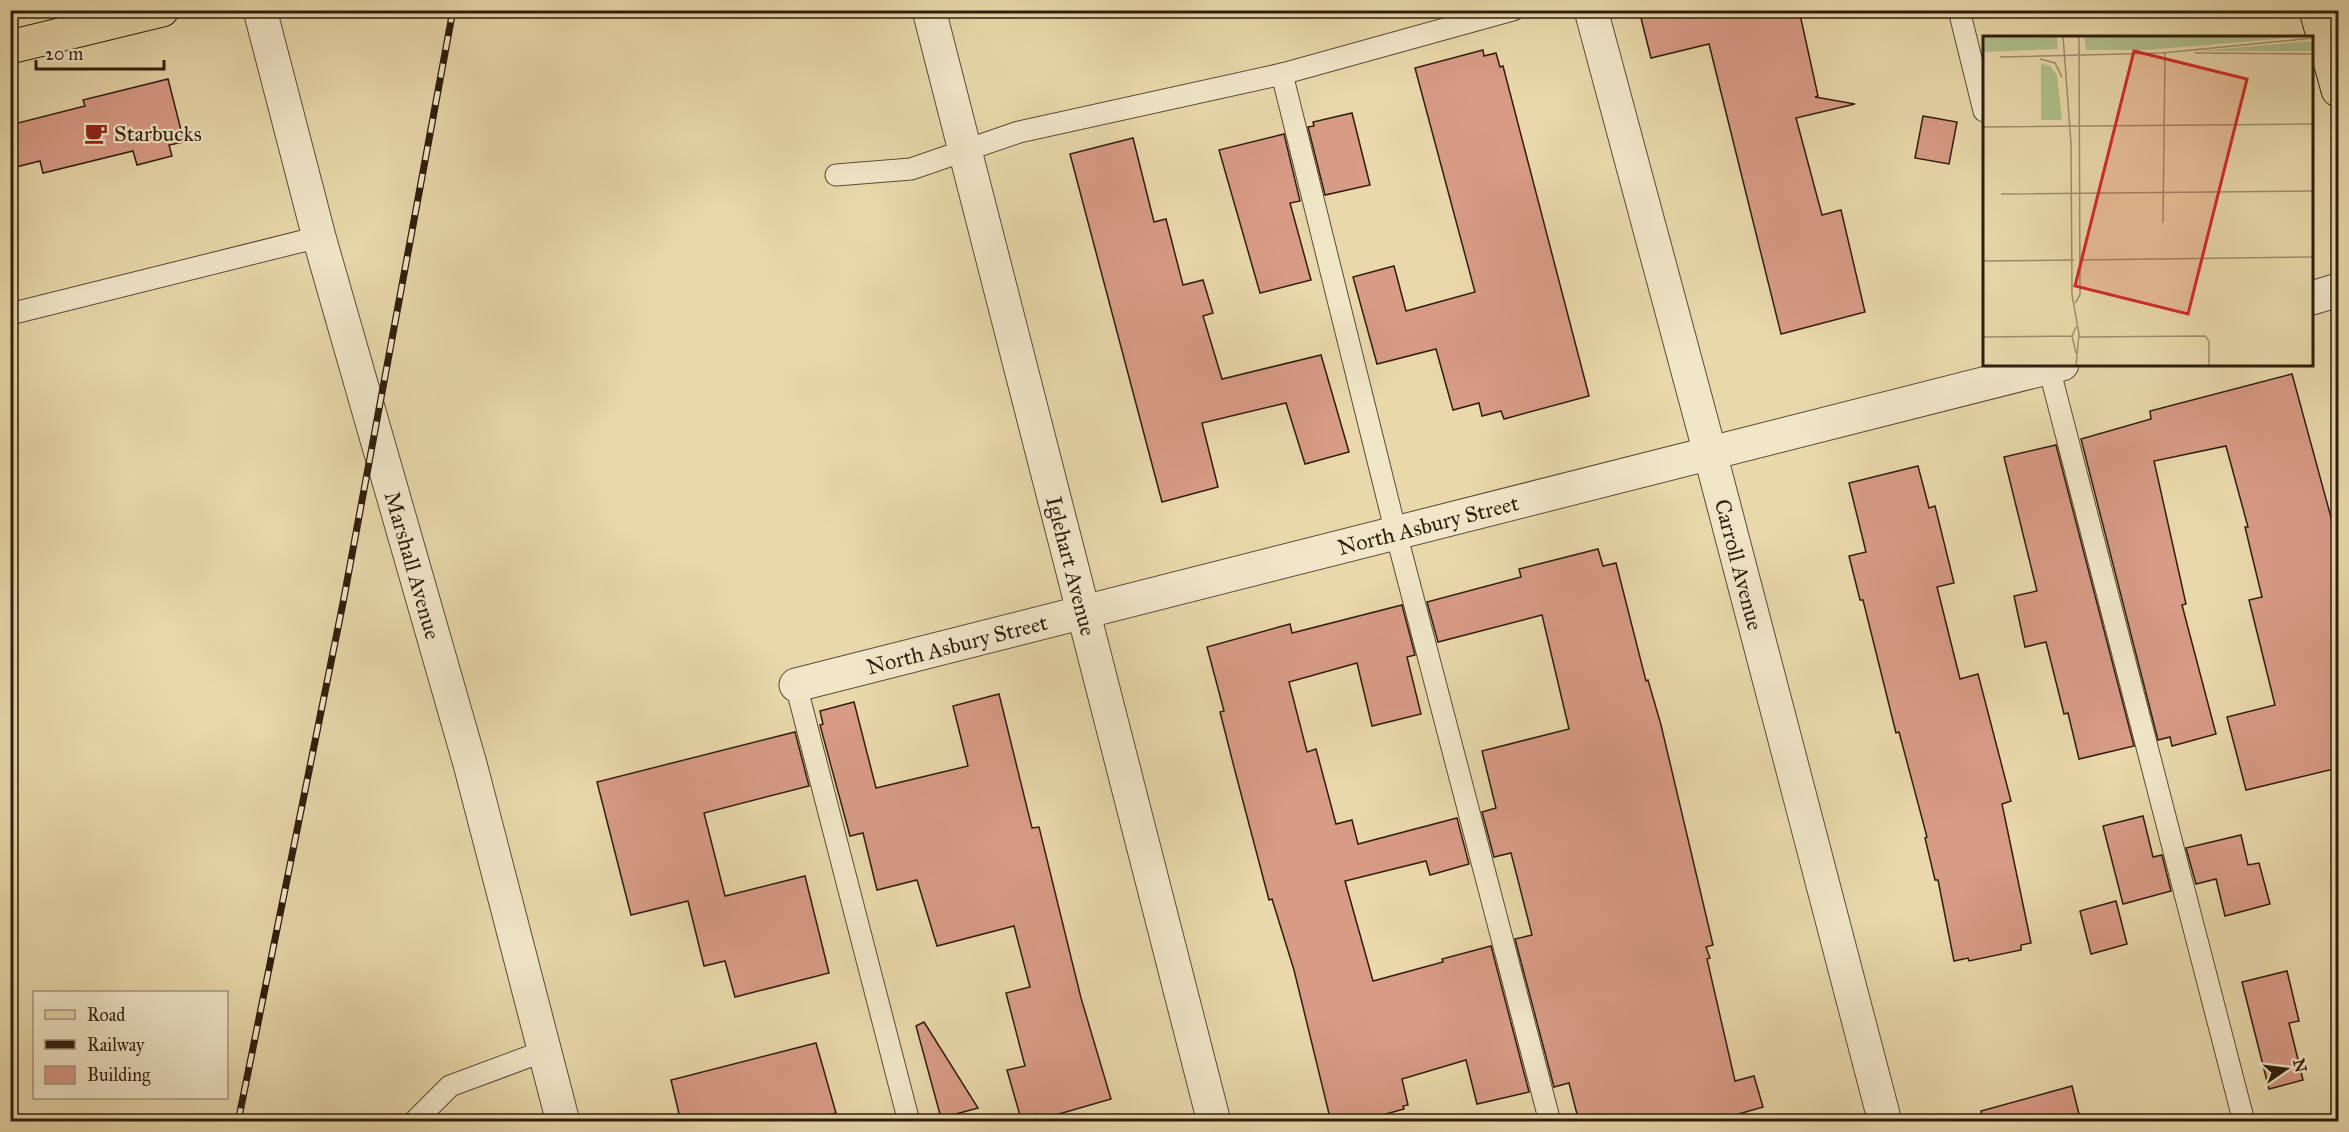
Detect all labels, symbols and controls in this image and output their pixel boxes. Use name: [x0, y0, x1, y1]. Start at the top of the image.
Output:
scale bar: [36, 33, 164, 71]
inset map: [1983, 36, 2313, 366]
text: 20 m: [45, 43, 83, 65]
cafe icon: Starbucks: [83, 120, 109, 146]
place label: Starbucks: [114, 120, 202, 147]
street label: Marshall Avenue: [379, 488, 447, 642]
street label: North Asbury Street: [1335, 489, 1522, 561]
street label: Iglehart Avenue: [1041, 493, 1102, 639]
street label: Carroll Avenue: [1709, 496, 1769, 633]
street label: North Asbury Street: [864, 608, 1050, 680]
legend: [33, 991, 228, 1099]
text: Road: [87, 1004, 125, 1026]
text: Railway: [87, 1034, 145, 1056]
north arrow: [2256, 1039, 2316, 1099]
text: N: [2289, 1057, 2311, 1075]
text: Building: [87, 1064, 151, 1087]

